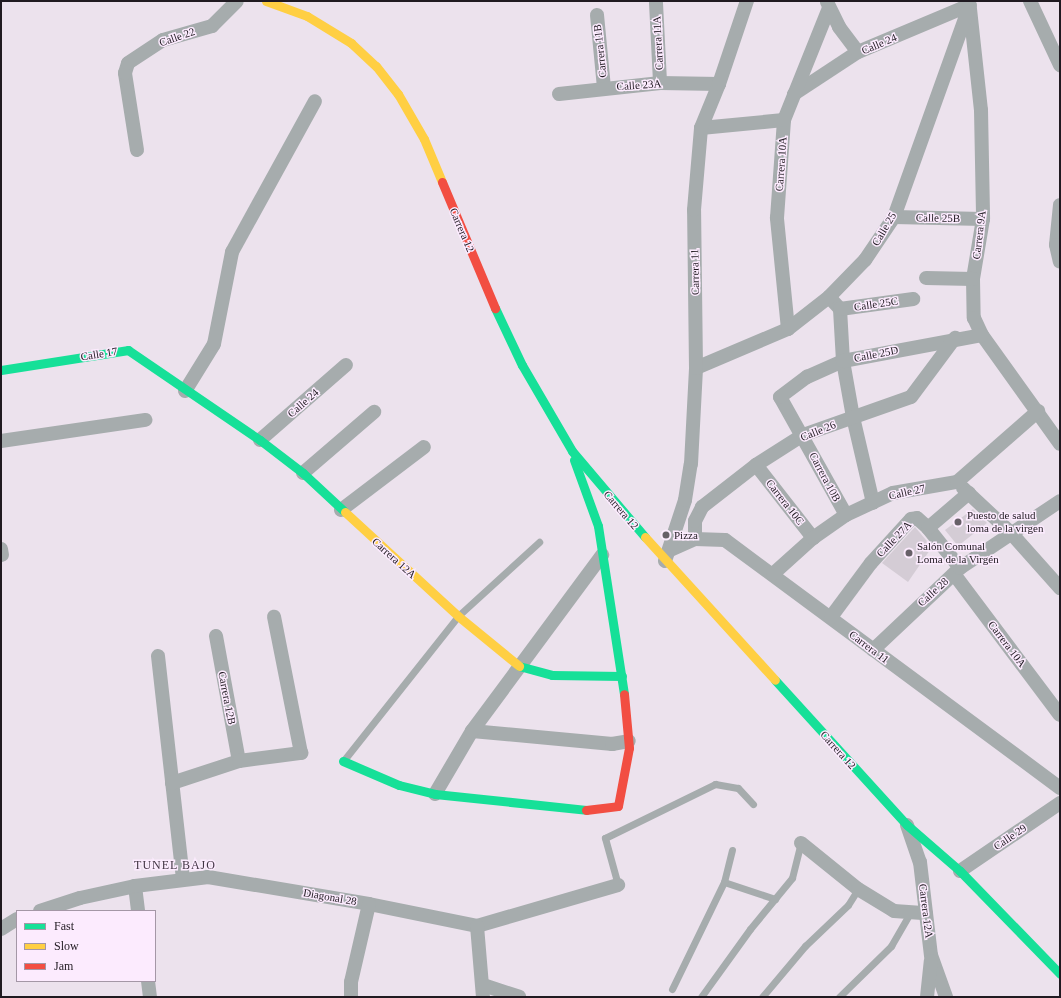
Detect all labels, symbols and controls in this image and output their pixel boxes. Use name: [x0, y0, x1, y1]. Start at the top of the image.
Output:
street label: Carrera 11A: [650, 16, 666, 70]
street label: Carrera 11B: [591, 24, 609, 78]
street label: Calle 22: [157, 25, 197, 49]
street label: Calle 24: [859, 31, 899, 57]
street label: Calle 23A: [616, 77, 662, 93]
street label: Carrera 10A: [773, 136, 789, 192]
street label: Carrera 12: [447, 206, 477, 254]
street label: Calle 25: [869, 210, 899, 248]
street label: Carrera 9A: [969, 210, 989, 260]
street label: Calle 25B: [916, 211, 960, 225]
street label: Carrera 11: [688, 249, 702, 295]
street label: Calle 25C: [853, 294, 899, 314]
street label: Calle 25D: [853, 343, 899, 365]
street label: Calle 17: [80, 345, 118, 363]
street label: Calle 24: [285, 386, 321, 420]
street label: Calle 26: [798, 418, 838, 444]
street label: Carrera 10B: [806, 450, 844, 504]
street label: Carrera 10C: [763, 477, 807, 527]
street label: Calle 27: [888, 481, 926, 503]
street label: Carrera 12: [601, 488, 641, 532]
place label: Puesto de salud loma de la virgen: [967, 509, 1043, 535]
marker: Puesto de salud loma de la virgen: [952, 516, 964, 528]
street label: Calle 27A: [874, 518, 914, 560]
place label: Pizza: [674, 528, 698, 542]
marker: Pizza: [661, 530, 671, 540]
street label: Carrera 12A: [369, 535, 419, 581]
place label: Salón Comunal Loma de la Virgén: [917, 540, 999, 566]
marker: Salón Comunal Loma de la Virgén: [904, 548, 914, 558]
street label: Calle 28: [915, 575, 951, 609]
street label: Carrera 10A: [985, 618, 1029, 670]
street label: Carrera 11: [847, 628, 891, 666]
street label: Carrera 12B: [215, 670, 239, 726]
street label: Carrera 12: [817, 728, 859, 772]
street label: Calle 29: [991, 821, 1029, 853]
district label: TUNEL BAJO: [134, 859, 216, 873]
street label: Carrera 12A: [916, 883, 936, 939]
street label: Diagonal 28: [302, 886, 358, 908]
legend: [16, 910, 156, 982]
text: Fast: [54, 919, 74, 933]
text: Slow: [54, 939, 79, 953]
text: Jam: [54, 959, 73, 973]

